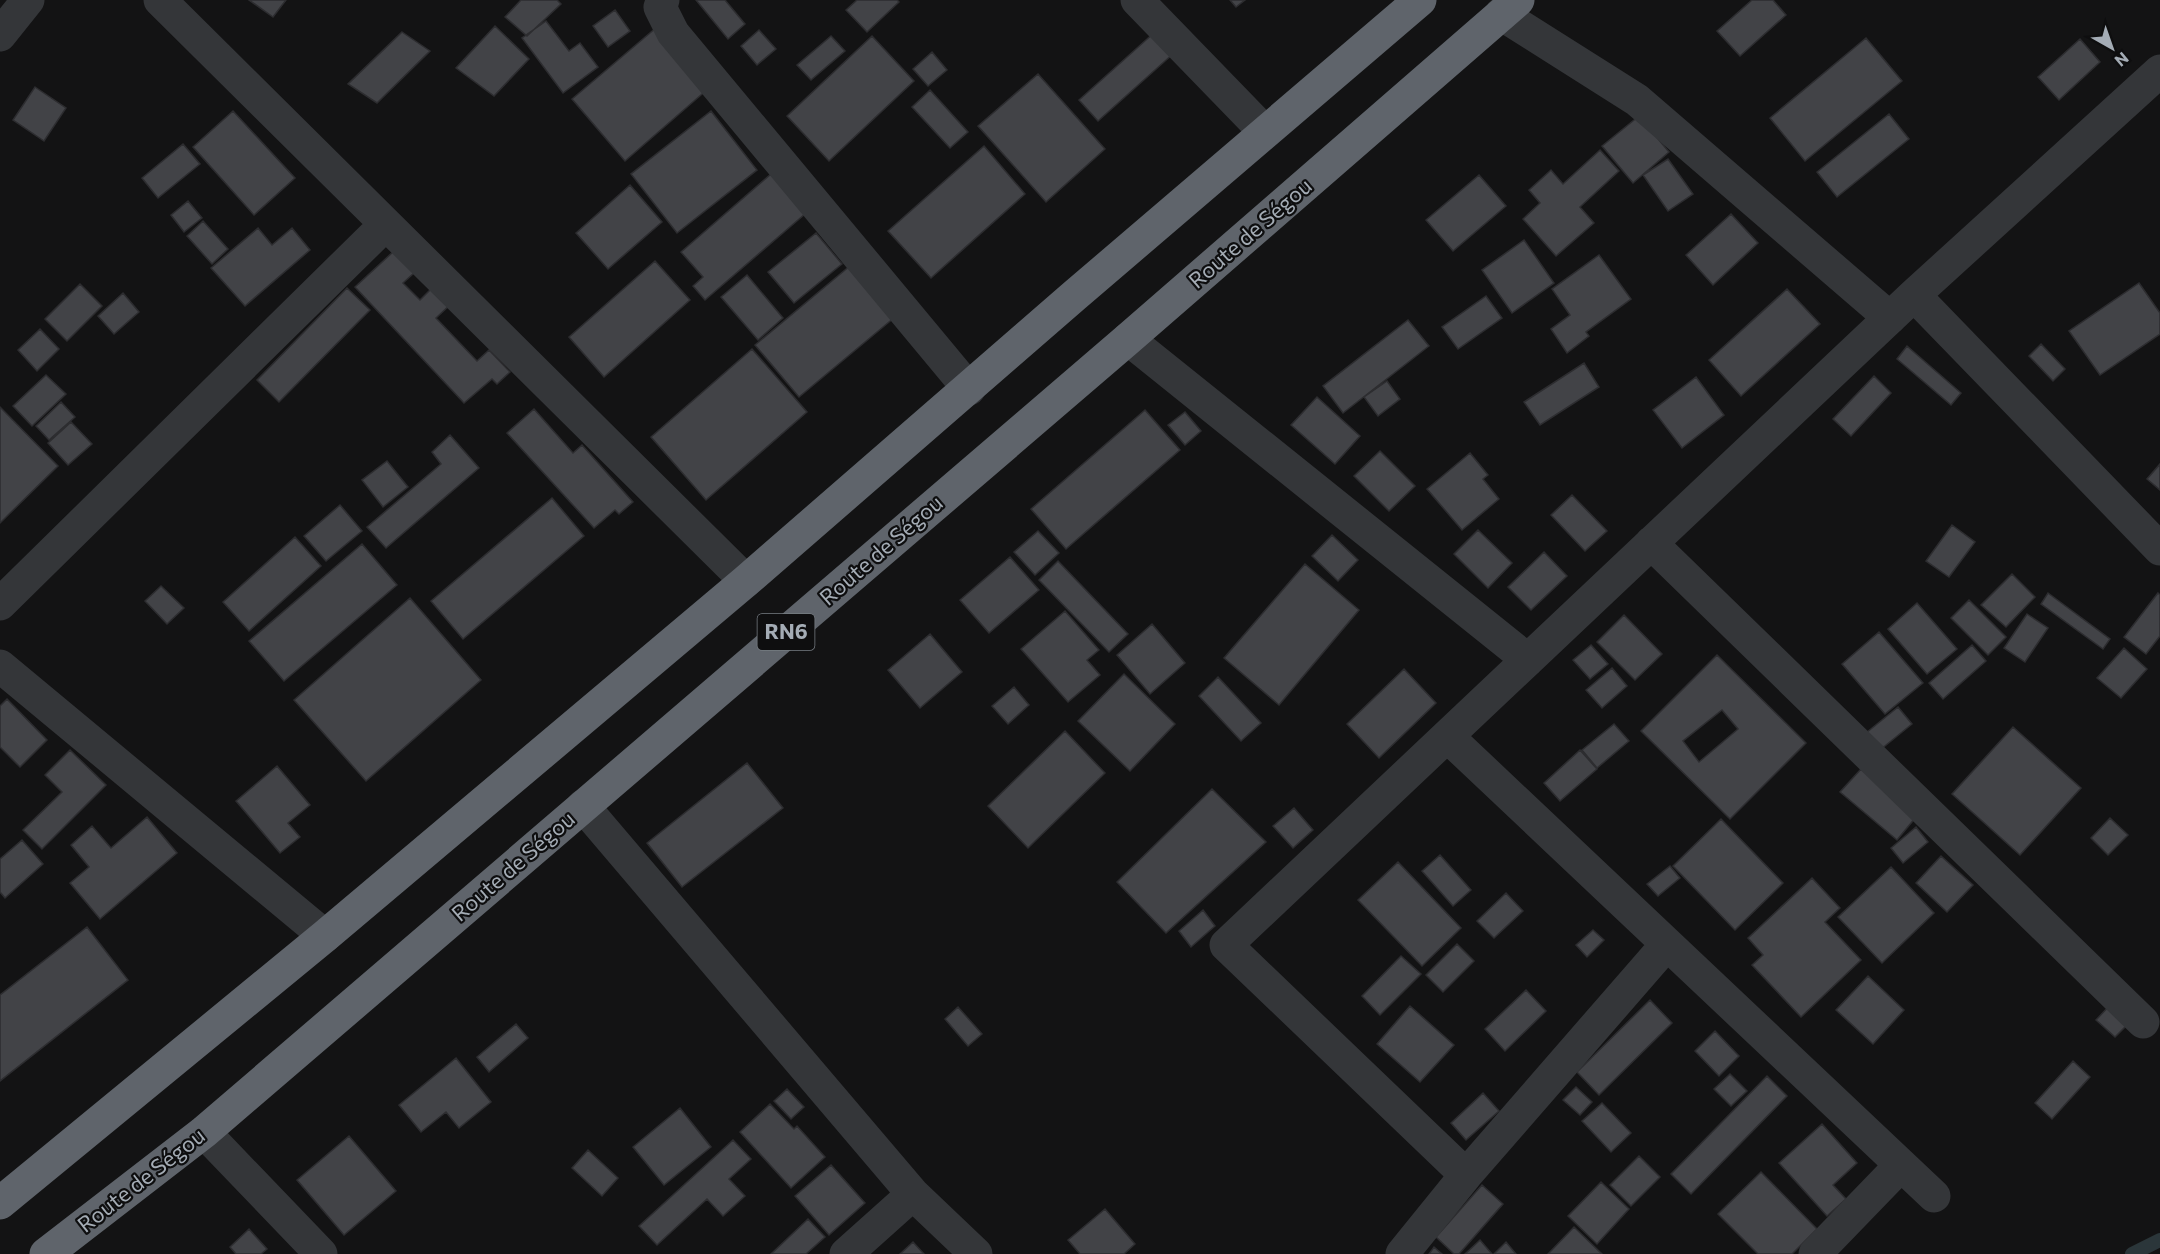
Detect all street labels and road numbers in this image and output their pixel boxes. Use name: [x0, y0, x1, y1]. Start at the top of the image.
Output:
street label: Route de Ségou: [1183, 172, 1317, 293]
street label: Route de Ségou: [814, 489, 948, 610]
road number: RN6: [758, 614, 814, 650]
street label: Route de Ségou: [446, 805, 580, 926]
street label: Route de Ségou: [72, 1121, 210, 1238]

